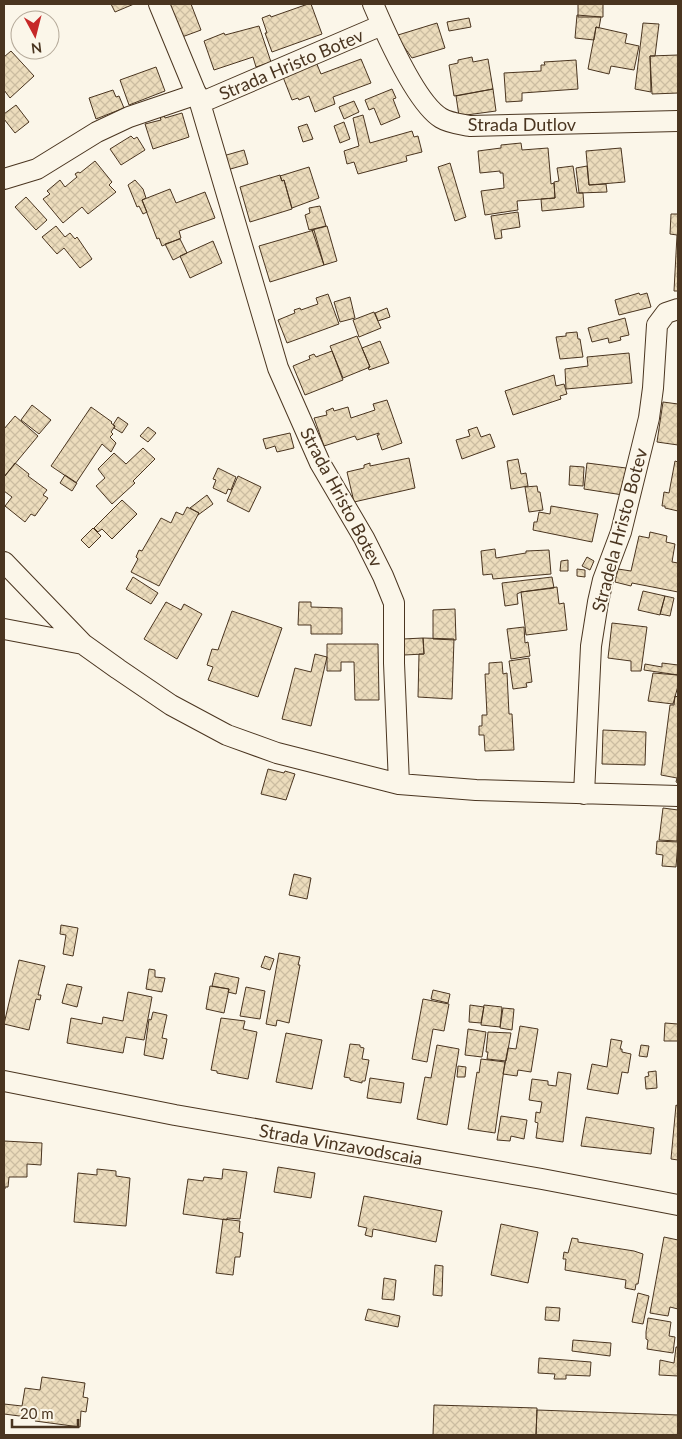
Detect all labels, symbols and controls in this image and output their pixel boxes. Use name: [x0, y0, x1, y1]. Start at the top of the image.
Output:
north arrow: [10, 10, 60, 60]
street label: Strada Hristo Botev: [215, 23, 367, 104]
text: N: [30, 39, 43, 57]
street label: Strada Dutlov: [468, 113, 577, 135]
street label: Strada Hristo Botev: [296, 423, 388, 571]
street label: Stradela Hristo Botev: [587, 445, 652, 614]
street label: Strada Vinzavodscaia: [258, 1119, 424, 1169]
scale bar: [12, 1396, 79, 1428]
text: 20 m: [20, 1404, 54, 1422]

